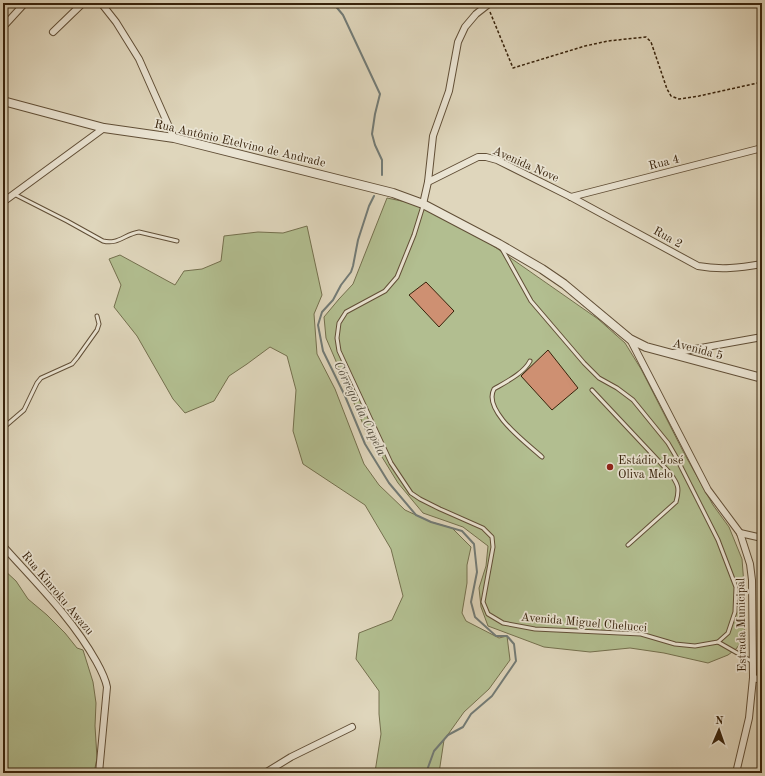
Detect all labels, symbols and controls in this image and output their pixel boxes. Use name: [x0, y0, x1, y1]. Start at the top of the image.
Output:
street label: Rua Antônio Etelvino de Andrade: [153, 118, 327, 170]
street label: Avenida Nove: [491, 145, 561, 185]
street label: Rua 4: [648, 153, 681, 173]
street label: Rua 2: [651, 225, 684, 251]
street label: Avenida 5: [671, 336, 725, 362]
water label: Córrego da Capela: [331, 359, 388, 458]
place label: Estádio José Oliva Melo: [618, 455, 684, 481]
marker: Estádio José Oliva Melo: [605, 462, 615, 472]
street label: Rua Kinroku Awazu: [19, 550, 96, 638]
street label: Estrada Municipal: [735, 578, 749, 672]
street label: Avenida Miguel Chelucci: [520, 611, 648, 634]
north arrow: [699, 710, 739, 750]
text: N: [715, 716, 724, 727]

